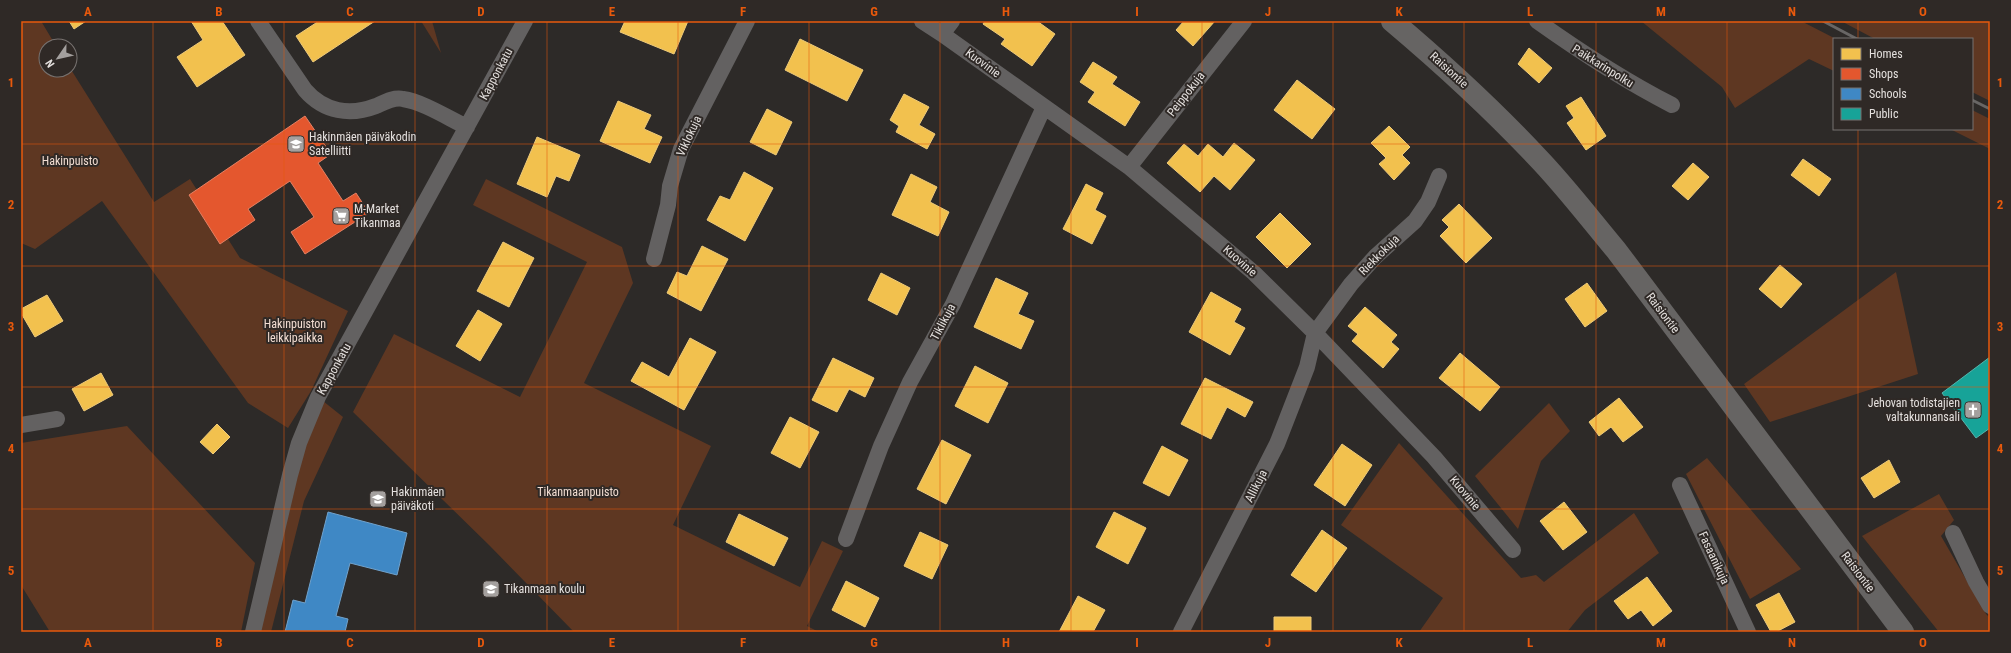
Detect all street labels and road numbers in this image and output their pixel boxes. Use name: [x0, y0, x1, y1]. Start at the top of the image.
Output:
street label: Paikkarinpolku: [1570, 42, 1636, 91]
street label: Kapponkatu: [477, 46, 516, 102]
street label: Kuovinie: [963, 46, 1004, 81]
street label: Raisiontie: [1427, 49, 1471, 91]
street label: Peippokuja: [1164, 69, 1208, 119]
street label: Viklokuja: [674, 113, 705, 159]
street label: Riekkokuja: [1356, 232, 1402, 278]
street label: Kuovinie: [1220, 243, 1260, 280]
street label: Raisiontie: [1643, 290, 1683, 336]
street label: Tiklikuja: [928, 301, 959, 343]
street label: Kapponkatu: [314, 341, 354, 397]
street label: Allikuja: [1242, 467, 1270, 505]
street label: Kuovinie: [1447, 473, 1484, 513]
street label: Fasaanikuja: [1696, 529, 1732, 587]
street label: Raisiontie: [1838, 549, 1878, 595]

